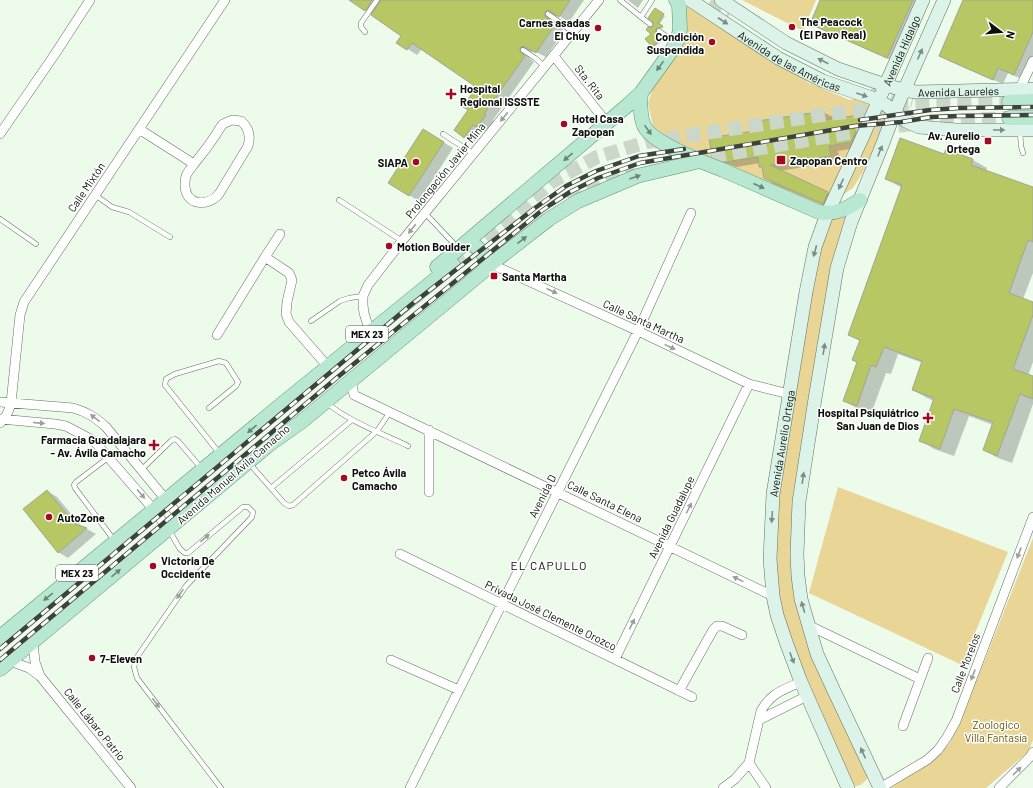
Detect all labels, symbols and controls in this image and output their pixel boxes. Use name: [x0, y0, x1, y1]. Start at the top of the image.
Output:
north arrow: [981, 12, 1021, 52]
street label: Avenida Hidalgo: [880, 13, 922, 88]
place label: The Peacock (El Pavo Real): [799, 15, 866, 41]
place label: Carnes asadas El Chuy: [519, 16, 590, 42]
one-way arrow: [717, 18, 729, 25]
marker: The Peacock (El Pavo Real): [787, 22, 797, 32]
marker: Carnes asadas El Chuy: [593, 23, 603, 33]
street label: Avenida de las Américas: [736, 27, 843, 93]
place label: Condición Suspendida: [647, 30, 704, 56]
text: N: [1004, 30, 1018, 40]
marker: Condición Suspendida: [707, 37, 717, 47]
one-way arrow: [917, 49, 923, 60]
one-way arrow: [817, 58, 829, 64]
one-way arrow: [656, 61, 665, 72]
street label: Sta. Rita: [572, 62, 608, 102]
place label: Hospital Regional ISSSTE: [460, 82, 540, 108]
street label: Avenida Laureles: [918, 83, 999, 98]
marker: Hospital Regional ISSSTE: [445, 88, 457, 100]
one-way arrow: [856, 92, 868, 98]
one-way arrow: [499, 112, 508, 123]
place label: Hotel Casa Zapopan: [572, 112, 624, 138]
marker: Hotel Casa Zapopan: [559, 119, 569, 129]
street label: Prolongación Javier Mina: [402, 120, 488, 220]
one-way arrow: [645, 124, 652, 135]
one-way arrow: [993, 127, 1006, 133]
place label: Av. Aurelio Ortega: [928, 129, 980, 155]
marker: Av. Aurelio Ortega: [983, 136, 993, 146]
one-way arrow: [877, 146, 883, 157]
one-way arrow: [562, 152, 573, 161]
marker: Zapopan Centro: [775, 154, 787, 166]
place label: Zapopan Centro: [790, 154, 868, 167]
place label: SIAPA: [378, 156, 409, 169]
marker: SIAPA: [411, 157, 421, 167]
street label: Calle Mixtón: [65, 160, 107, 214]
one-way arrow: [629, 174, 641, 180]
one-way arrow: [838, 178, 844, 190]
one-way arrow: [753, 183, 765, 189]
one-way arrow: [408, 223, 417, 234]
one-way arrow: [516, 235, 527, 244]
place label: Motion Boulder: [397, 240, 471, 253]
marker: Motion Boulder: [384, 241, 394, 251]
one-way arrow: [811, 244, 817, 257]
place label: Santa Martha: [502, 270, 567, 283]
marker: Santa Martha: [489, 271, 499, 281]
one-way arrow: [546, 288, 557, 294]
street label: Calle Santa Martha: [601, 296, 687, 346]
road number: MEX 23: [346, 326, 388, 342]
one-way arrow: [664, 343, 675, 350]
one-way arrow: [821, 343, 827, 355]
street label: Avenida Aurelio Ortega: [766, 389, 796, 498]
place label: Hospital Psiquiátrico San Juan de Dios: [818, 406, 919, 432]
marker: Hospital Psiquiátrico San Juan de Dios: [922, 412, 934, 424]
one-way arrow: [89, 414, 100, 422]
one-way arrow: [33, 419, 45, 426]
street label: Avenida Manuel Ávila Camacho: [174, 422, 292, 526]
one-way arrow: [247, 424, 256, 433]
place label: Farmacia Guadalajara - Av. Ávila Camacho: [41, 433, 146, 459]
marker: Farmacia Guadalajara - Av. Ávila Camacho: [149, 440, 159, 450]
place label: Petco Ávila Camacho: [352, 466, 406, 492]
street label: Avenida D: [526, 472, 558, 520]
one-way arrow: [800, 472, 806, 484]
marker: Petco Ávila Camacho: [339, 473, 349, 483]
street label: Avenida Guadalupe: [645, 474, 697, 560]
street label: Calle Santa Elena: [565, 477, 645, 525]
one-way arrow: [136, 489, 145, 500]
one-way arrow: [686, 502, 692, 513]
place label: AutoZone: [57, 511, 105, 524]
one-way arrow: [768, 511, 775, 523]
marker: AutoZone: [44, 512, 54, 522]
one-way arrow: [200, 534, 211, 543]
one-way arrow: [1016, 548, 1022, 560]
place label: Victoria De Occidente: [161, 554, 215, 580]
district label: EL CAPULLO: [511, 558, 587, 572]
marker: Victoria De Occidente: [148, 561, 158, 571]
road number: MEX 23: [56, 565, 98, 581]
one-way arrow: [111, 568, 121, 577]
one-way arrow: [732, 576, 744, 582]
street label: Privada José Clemente Orozco: [483, 577, 619, 653]
one-way arrow: [176, 589, 184, 599]
one-way arrow: [43, 593, 54, 601]
one-way arrow: [800, 601, 806, 613]
one-way arrow: [629, 619, 635, 630]
street label: Calle Morelos: [948, 631, 982, 695]
place label: 7-Eleven: [100, 652, 142, 665]
one-way arrow: [789, 652, 795, 664]
marker: 7-Eleven: [87, 653, 97, 663]
one-way arrow: [970, 669, 976, 681]
street label: Calle Lábaro Patrio: [62, 685, 128, 763]
one-way arrow: [152, 698, 161, 709]
park label: Zoologico Villa Fantasía: [965, 718, 1027, 744]
one-way arrow: [860, 747, 866, 758]
one-way arrow: [1012, 766, 1022, 776]

